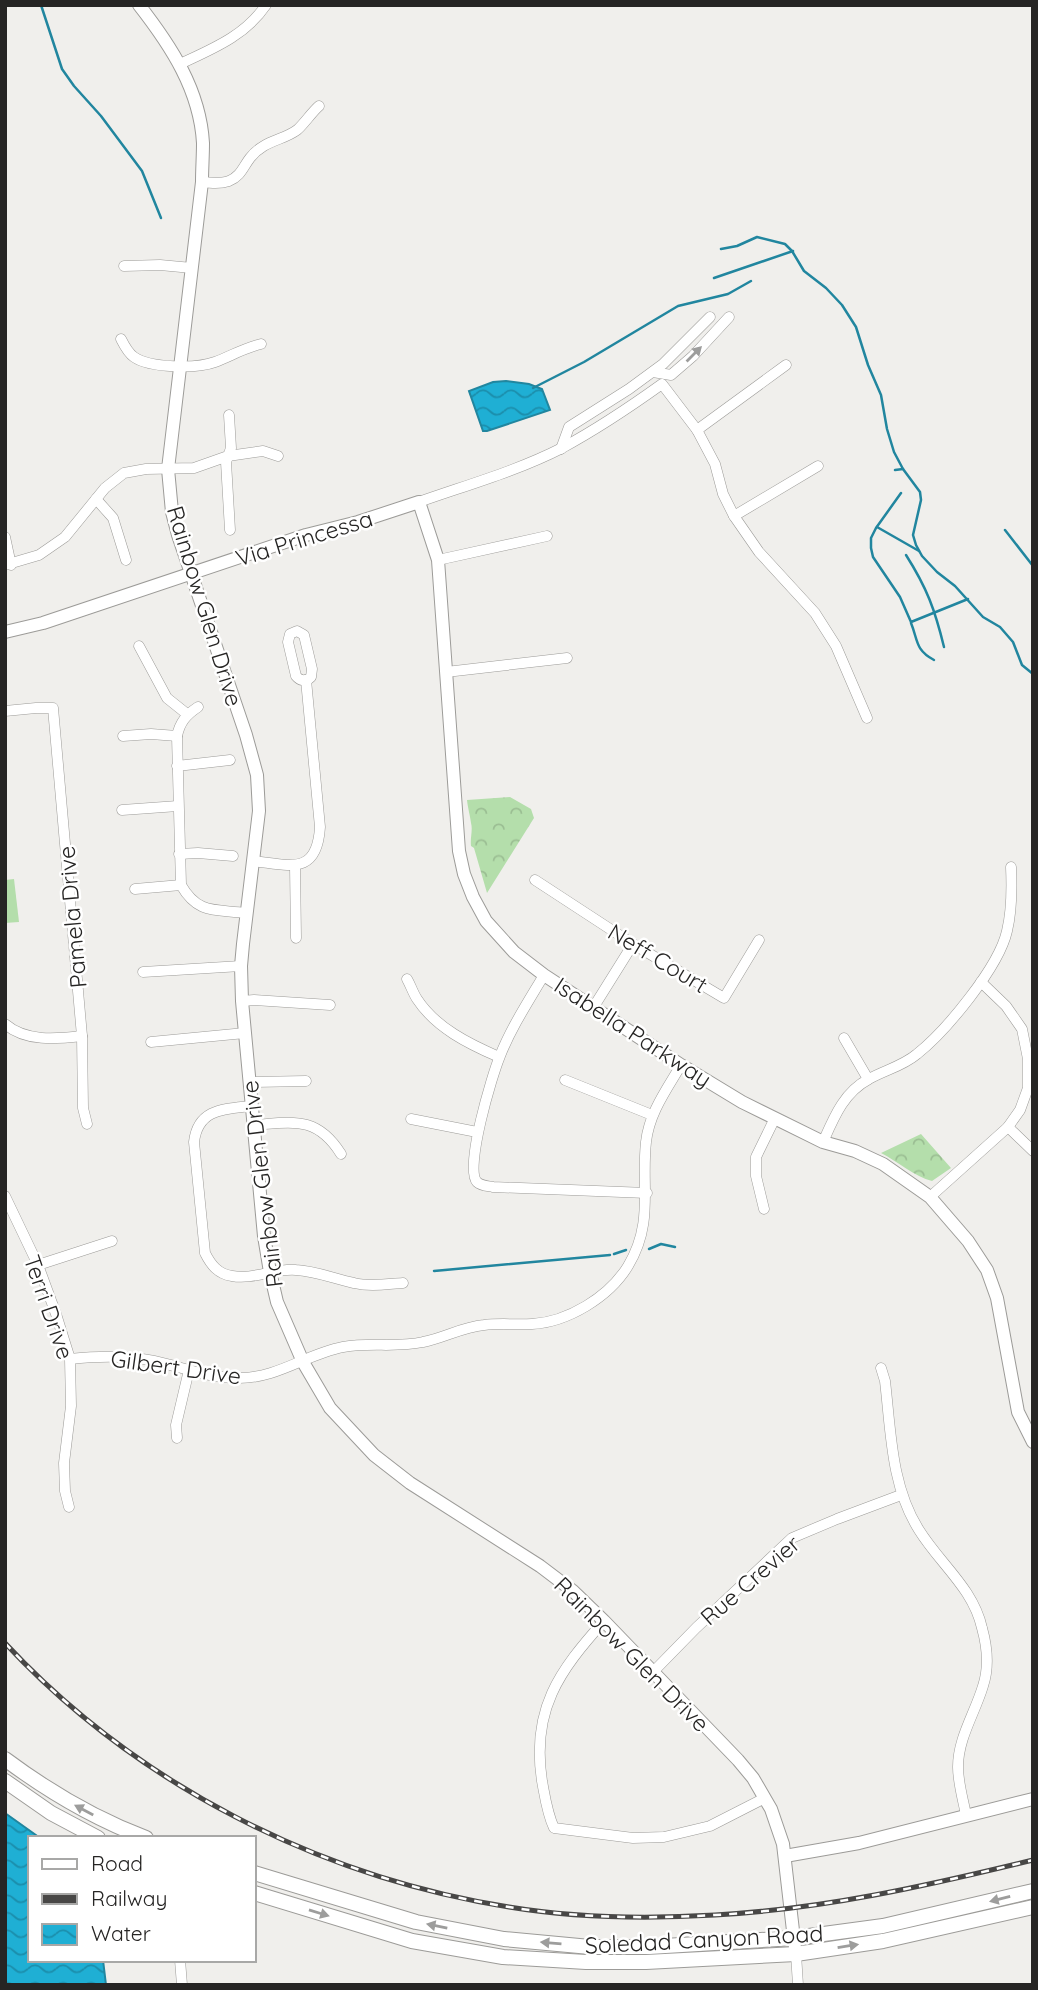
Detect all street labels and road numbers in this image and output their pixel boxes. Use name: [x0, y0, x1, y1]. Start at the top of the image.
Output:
street label: Rainbow Glen Drive: [161, 502, 249, 710]
street label: Via Princessa: [232, 503, 376, 573]
street label: Pamela Drive: [51, 845, 93, 989]
street label: Neff Court: [603, 917, 713, 999]
street label: Isabella Parkway: [549, 970, 717, 1094]
street label: Rainbow Glen Drive: [235, 1079, 289, 1289]
street label: Terri Drive: [18, 1251, 80, 1363]
street label: Gilbert Drive: [109, 1343, 243, 1391]
street label: Rue Crevier: [694, 1529, 806, 1631]
street label: Rainbow Glen Drive: [548, 1570, 716, 1738]
street label: Soledad Canyon Road: [584, 1918, 824, 1960]

